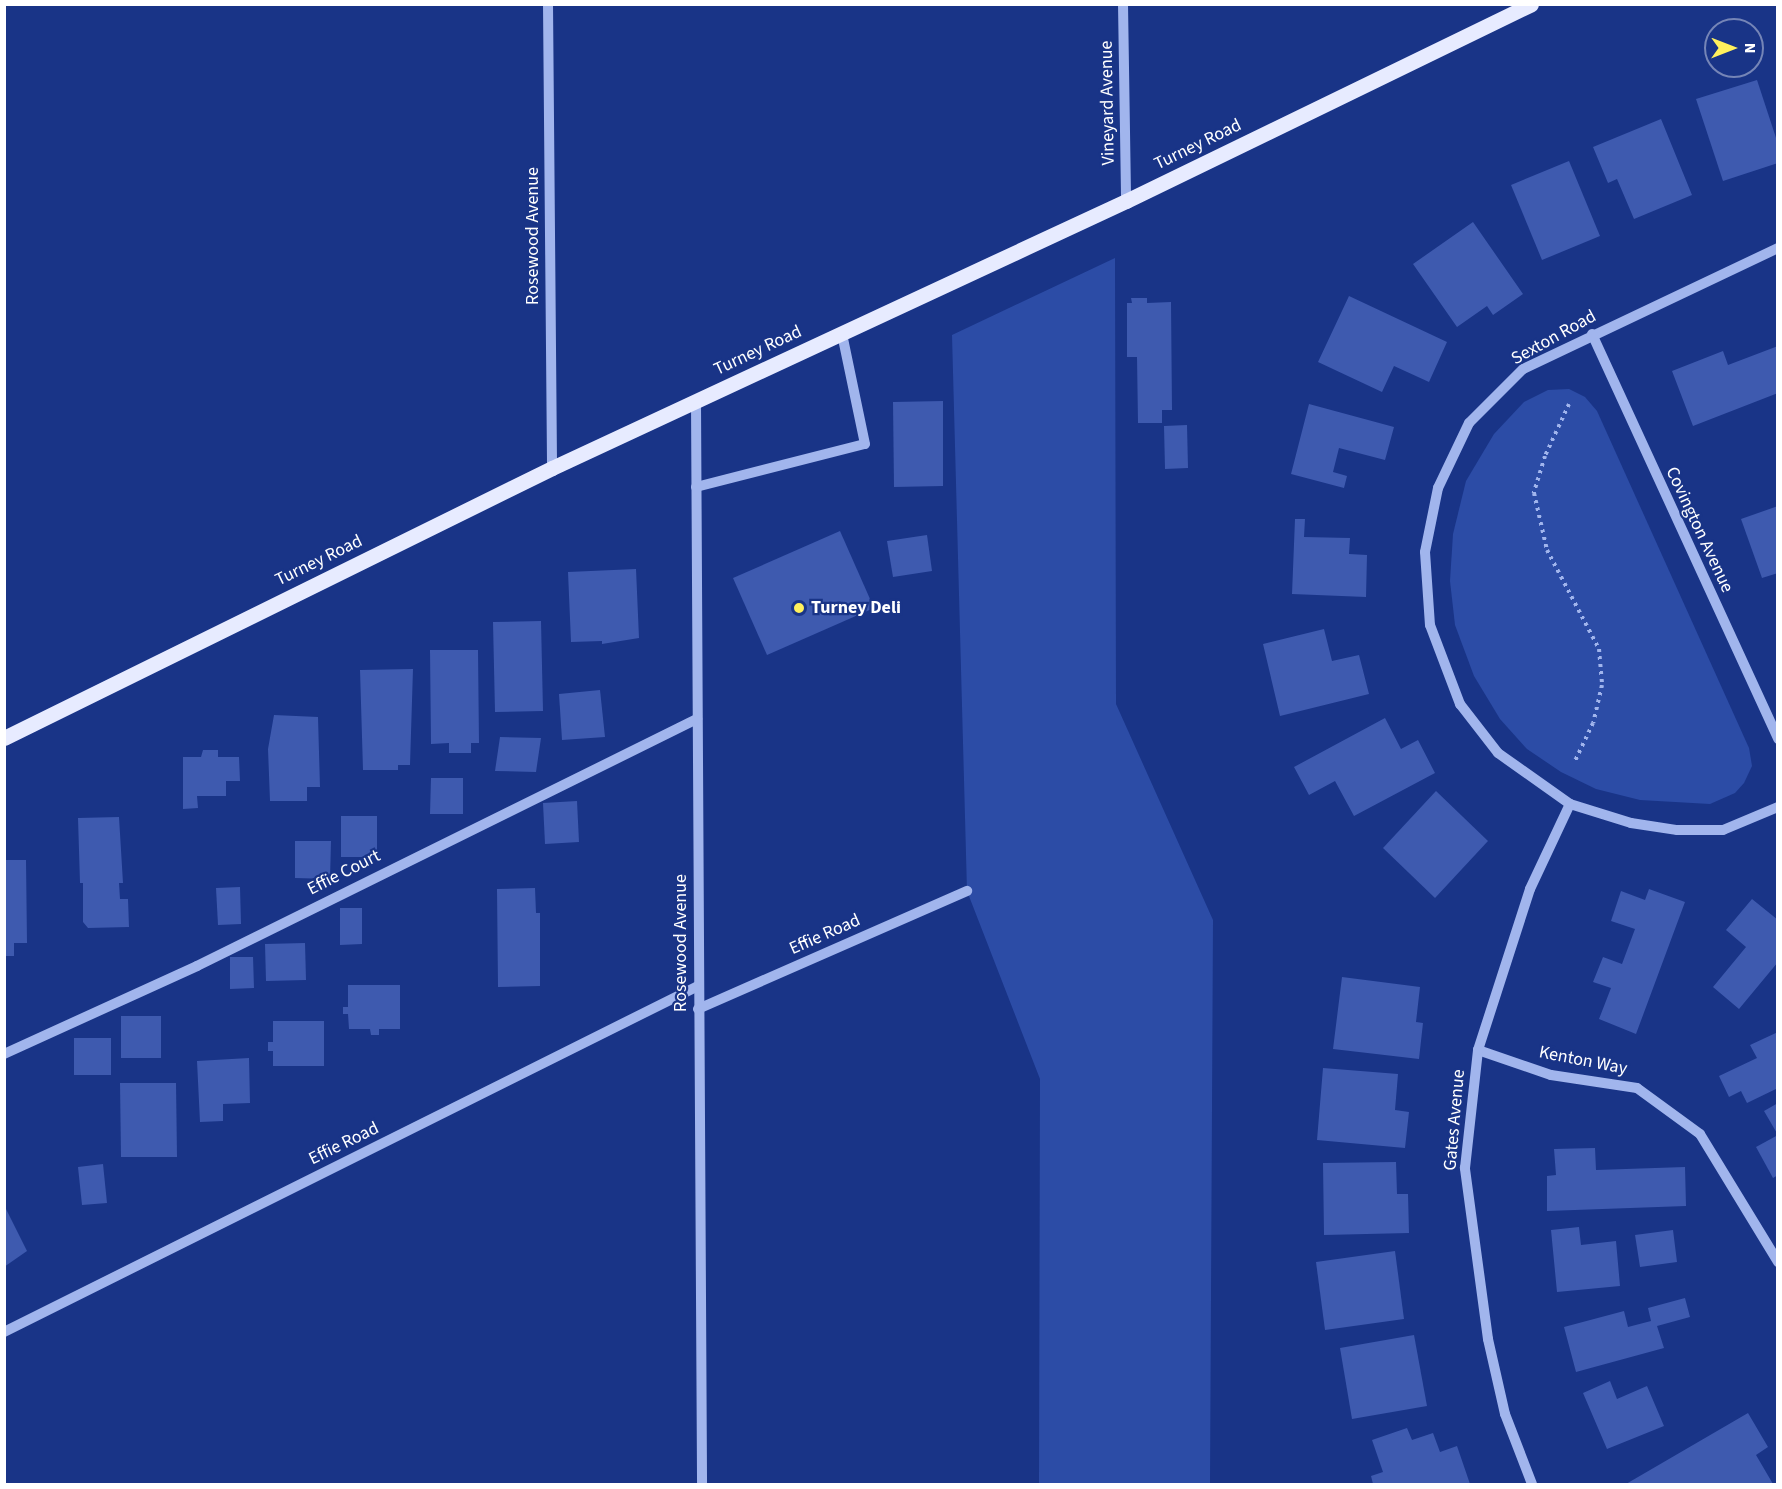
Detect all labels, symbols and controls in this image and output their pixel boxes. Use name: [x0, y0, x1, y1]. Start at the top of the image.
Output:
north arrow: [1704, 18, 1764, 78]
street label: Vineyard Avenue: [1096, 40, 1120, 166]
text: N: [1739, 43, 1761, 53]
street label: Turney Road: [1151, 115, 1245, 175]
street label: Rosewood Avenue: [522, 167, 544, 305]
street label: Sexton Road: [1508, 306, 1600, 370]
street label: Turney Road: [711, 321, 805, 381]
street label: Covington Avenue: [1660, 464, 1738, 596]
street label: Turney Road: [272, 531, 366, 591]
place label: Turney Deli: [811, 597, 901, 619]
marker: Turney Deli: [792, 601, 806, 615]
street label: Effie Court: [304, 845, 384, 901]
street label: Rosewood Avenue: [670, 874, 692, 1012]
street label: Effie Road: [786, 910, 864, 960]
street label: Kenton Way: [1537, 1042, 1629, 1080]
street label: Gates Avenue: [1440, 1069, 1470, 1171]
street label: Effie Road: [305, 1118, 383, 1170]

